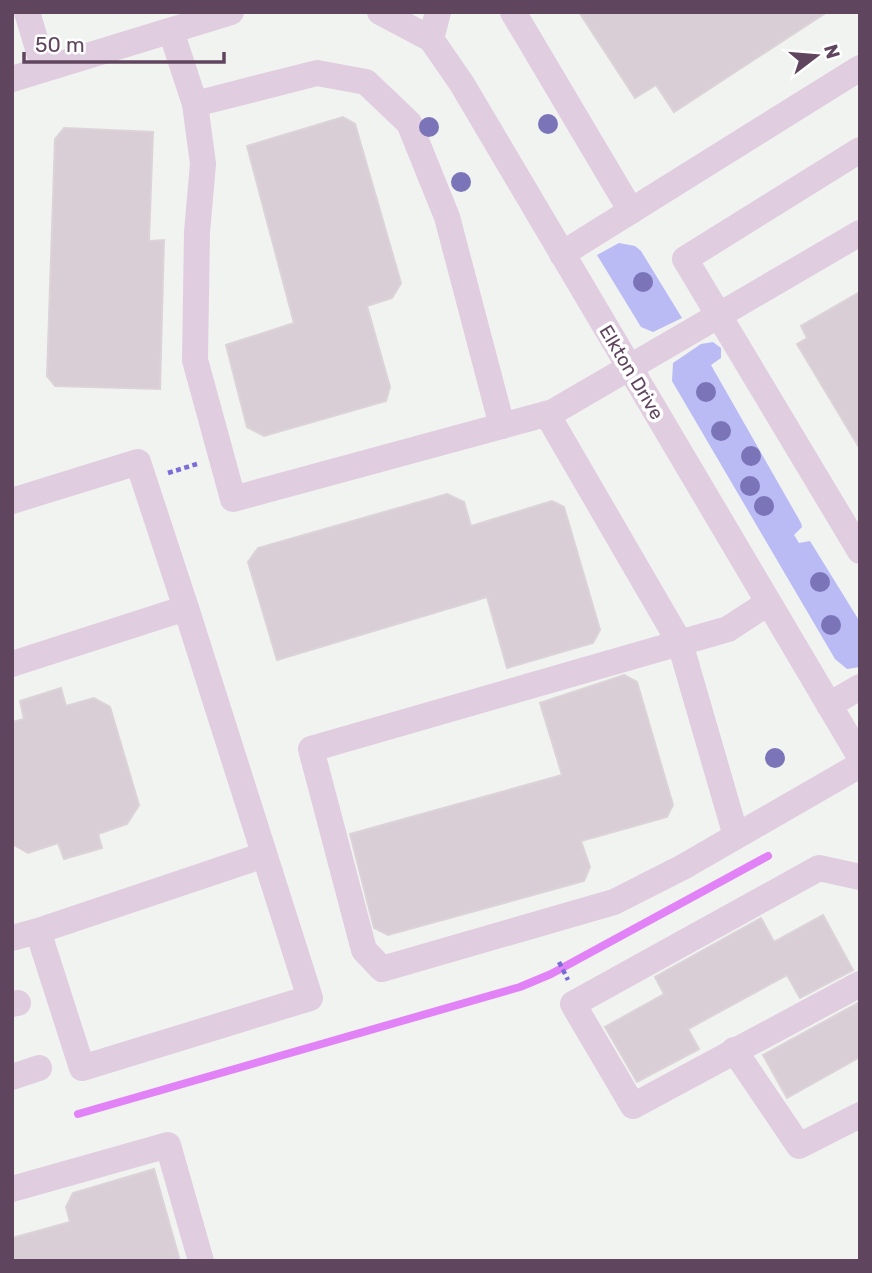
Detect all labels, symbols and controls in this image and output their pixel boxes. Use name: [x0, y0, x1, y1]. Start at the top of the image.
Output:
scale bar: [24, 21, 224, 65]
north arrow: [781, 21, 851, 91]
text: 50 m: [35, 32, 85, 57]
text: N: [819, 42, 845, 61]
street label: Elkton Drive: [594, 321, 669, 424]

